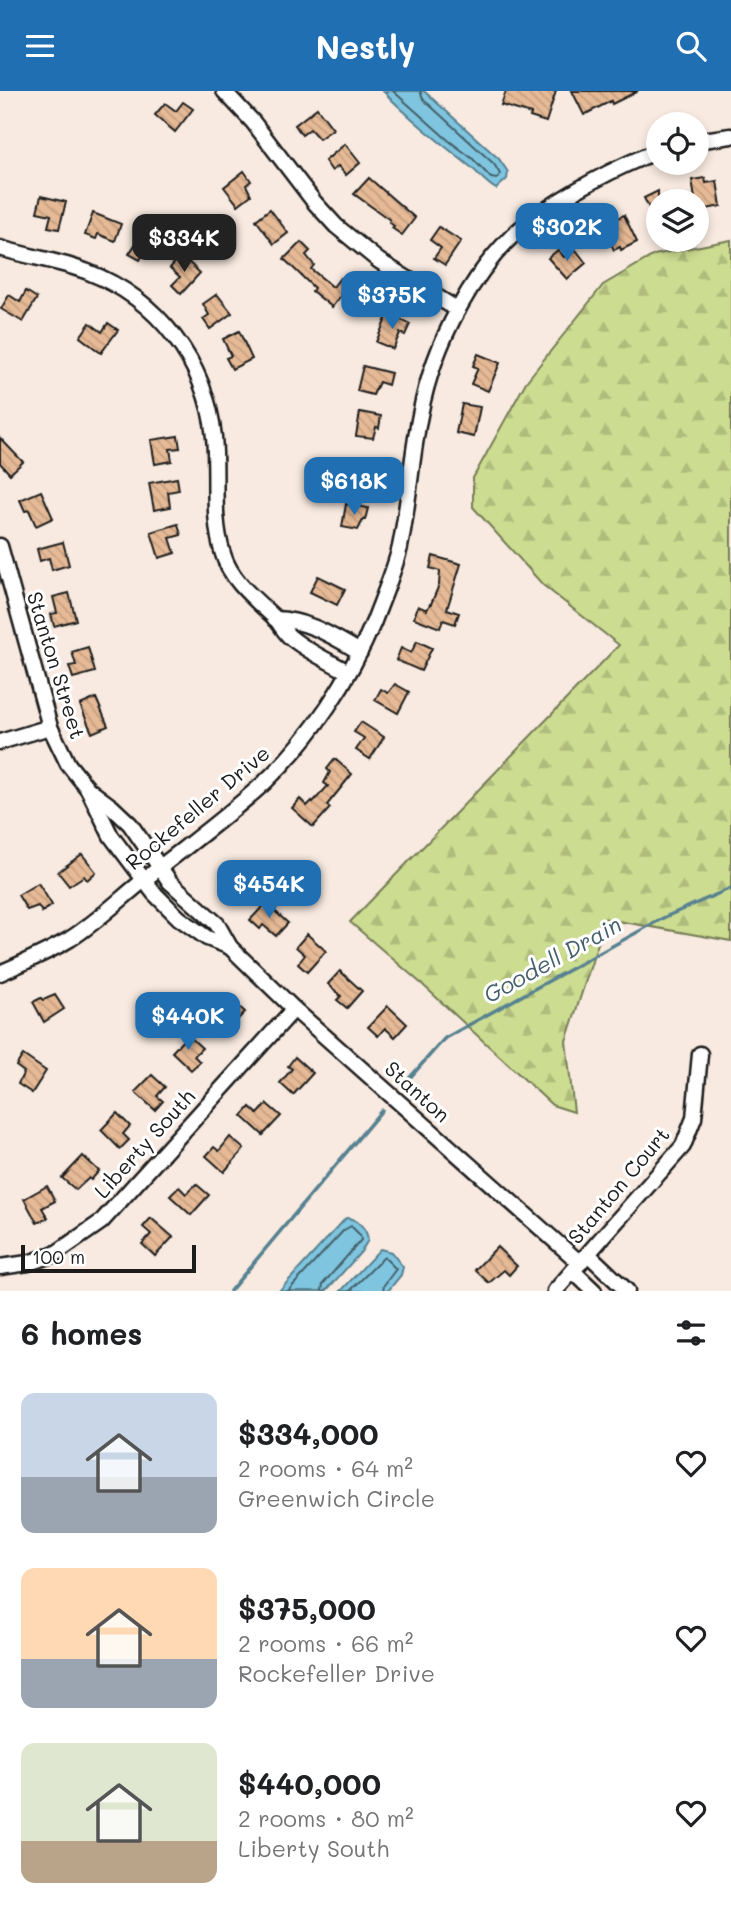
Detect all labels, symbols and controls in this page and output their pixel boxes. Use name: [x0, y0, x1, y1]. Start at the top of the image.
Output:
text: Nestly: [316, 25, 415, 67]
icon: menu: [21, 27, 59, 65]
icon: search: [672, 27, 710, 65]
map controls: [646, 112, 709, 252]
button: locate: [646, 112, 709, 175]
button: layers: [646, 189, 709, 252]
pin: $302K: [518, 204, 616, 263]
text: $302K: [532, 211, 602, 241]
pin: $334K: [135, 215, 233, 274]
text: $334K: [148, 222, 220, 252]
pin: $375K: [343, 271, 441, 331]
text: $375K: [357, 279, 427, 309]
pin: $618K: [305, 457, 403, 517]
text: $618K: [320, 465, 388, 495]
street label: Stanton Street: [22, 588, 92, 742]
street label: Rockefeller Drive: [119, 739, 275, 875]
pin: $454K: [220, 861, 318, 920]
text: $454K: [233, 868, 305, 898]
water label: Goodell Drain: [478, 909, 626, 1009]
pin: $440K: [139, 993, 237, 1052]
text: $440K: [151, 1000, 225, 1030]
street label: Stanton: [380, 1055, 456, 1127]
street label: Liberty South: [88, 1083, 200, 1203]
street label: Stanton Court: [561, 1121, 675, 1249]
scale bar: [21, 1242, 196, 1274]
text: 100 m: [32, 1244, 85, 1269]
text: 6 homes: [21, 1313, 142, 1353]
icon: filters: [672, 1314, 710, 1352]
text: $334,000: [238, 1413, 379, 1453]
icon: home: [77, 1421, 161, 1505]
icon: heart: [672, 1444, 710, 1482]
text: 2 rooms · 64 m²: [238, 1453, 413, 1483]
text: Greenwich Circle: [238, 1483, 435, 1513]
text: $375,000: [238, 1588, 376, 1628]
icon: home: [77, 1596, 161, 1680]
icon: heart: [672, 1619, 710, 1657]
text: 2 rooms · 66 m²: [238, 1628, 413, 1658]
text: Rockefeller Drive: [238, 1658, 435, 1688]
text: $440,000: [238, 1763, 381, 1803]
icon: home: [77, 1771, 161, 1855]
icon: heart: [672, 1794, 710, 1832]
text: 2 rooms · 80 m²: [238, 1803, 414, 1833]
text: Liberty South: [238, 1833, 389, 1863]

